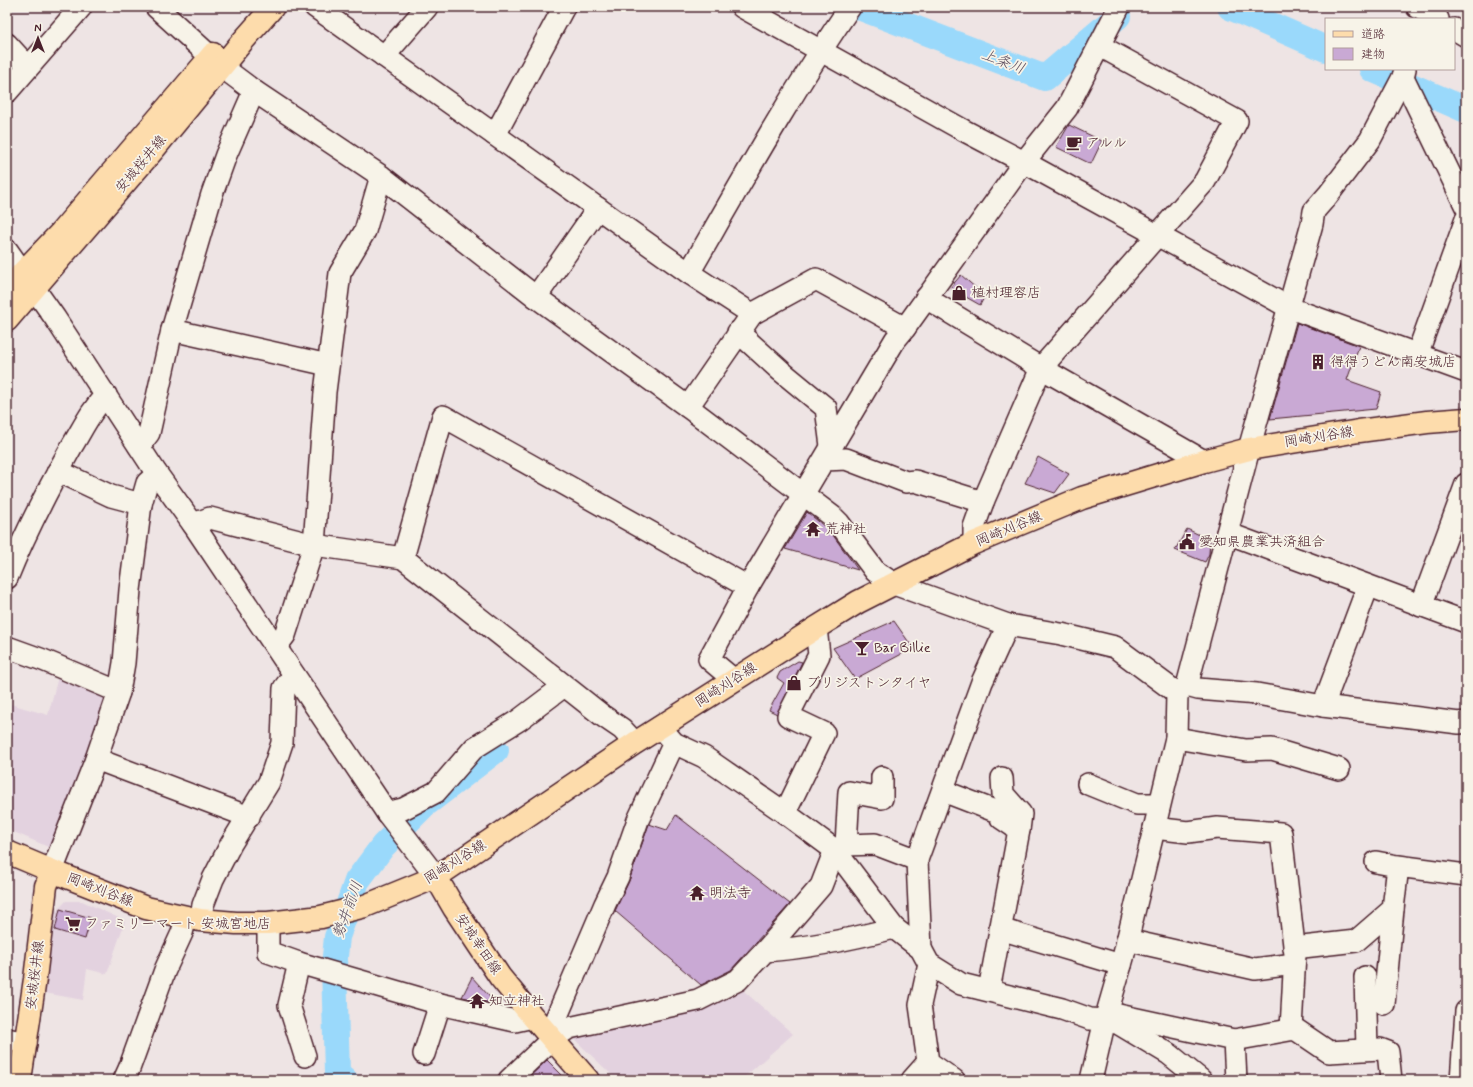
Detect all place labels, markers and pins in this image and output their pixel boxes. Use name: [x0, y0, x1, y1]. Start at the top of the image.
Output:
cafe icon: アルル: [1065, 134, 1083, 152]
place label: アルル: [1086, 134, 1127, 152]
shop icon: 植村理容店: [950, 284, 968, 302]
place label: 植村理容店: [971, 284, 1041, 302]
building icon: 得得うどん南安城店: [1309, 353, 1327, 371]
place label: 得得うどん南安城店: [1330, 353, 1456, 371]
temple icon: 荒神社: [804, 520, 822, 538]
place label: 荒神社: [825, 520, 867, 538]
public building icon: 愛知県農業共済組合: [1178, 533, 1196, 551]
place label: 愛知県農業共済組合: [1199, 533, 1325, 551]
bar icon: Bar Billie: [853, 639, 871, 657]
place label: Bar Billie: [874, 639, 931, 657]
shop icon: ブリジストンタイヤ: [785, 674, 803, 692]
place label: ブリジストンタイヤ: [806, 674, 931, 692]
temple icon: 明法寺: [688, 884, 706, 902]
place label: 明法寺: [709, 884, 751, 902]
supermarket icon: ファミリーマート 安城宮地店: [64, 915, 82, 933]
place label: ファミリーマート 安城宮地店: [85, 915, 271, 933]
temple icon: 知立神社: [468, 992, 486, 1010]
place label: 知立神社: [489, 992, 545, 1010]

